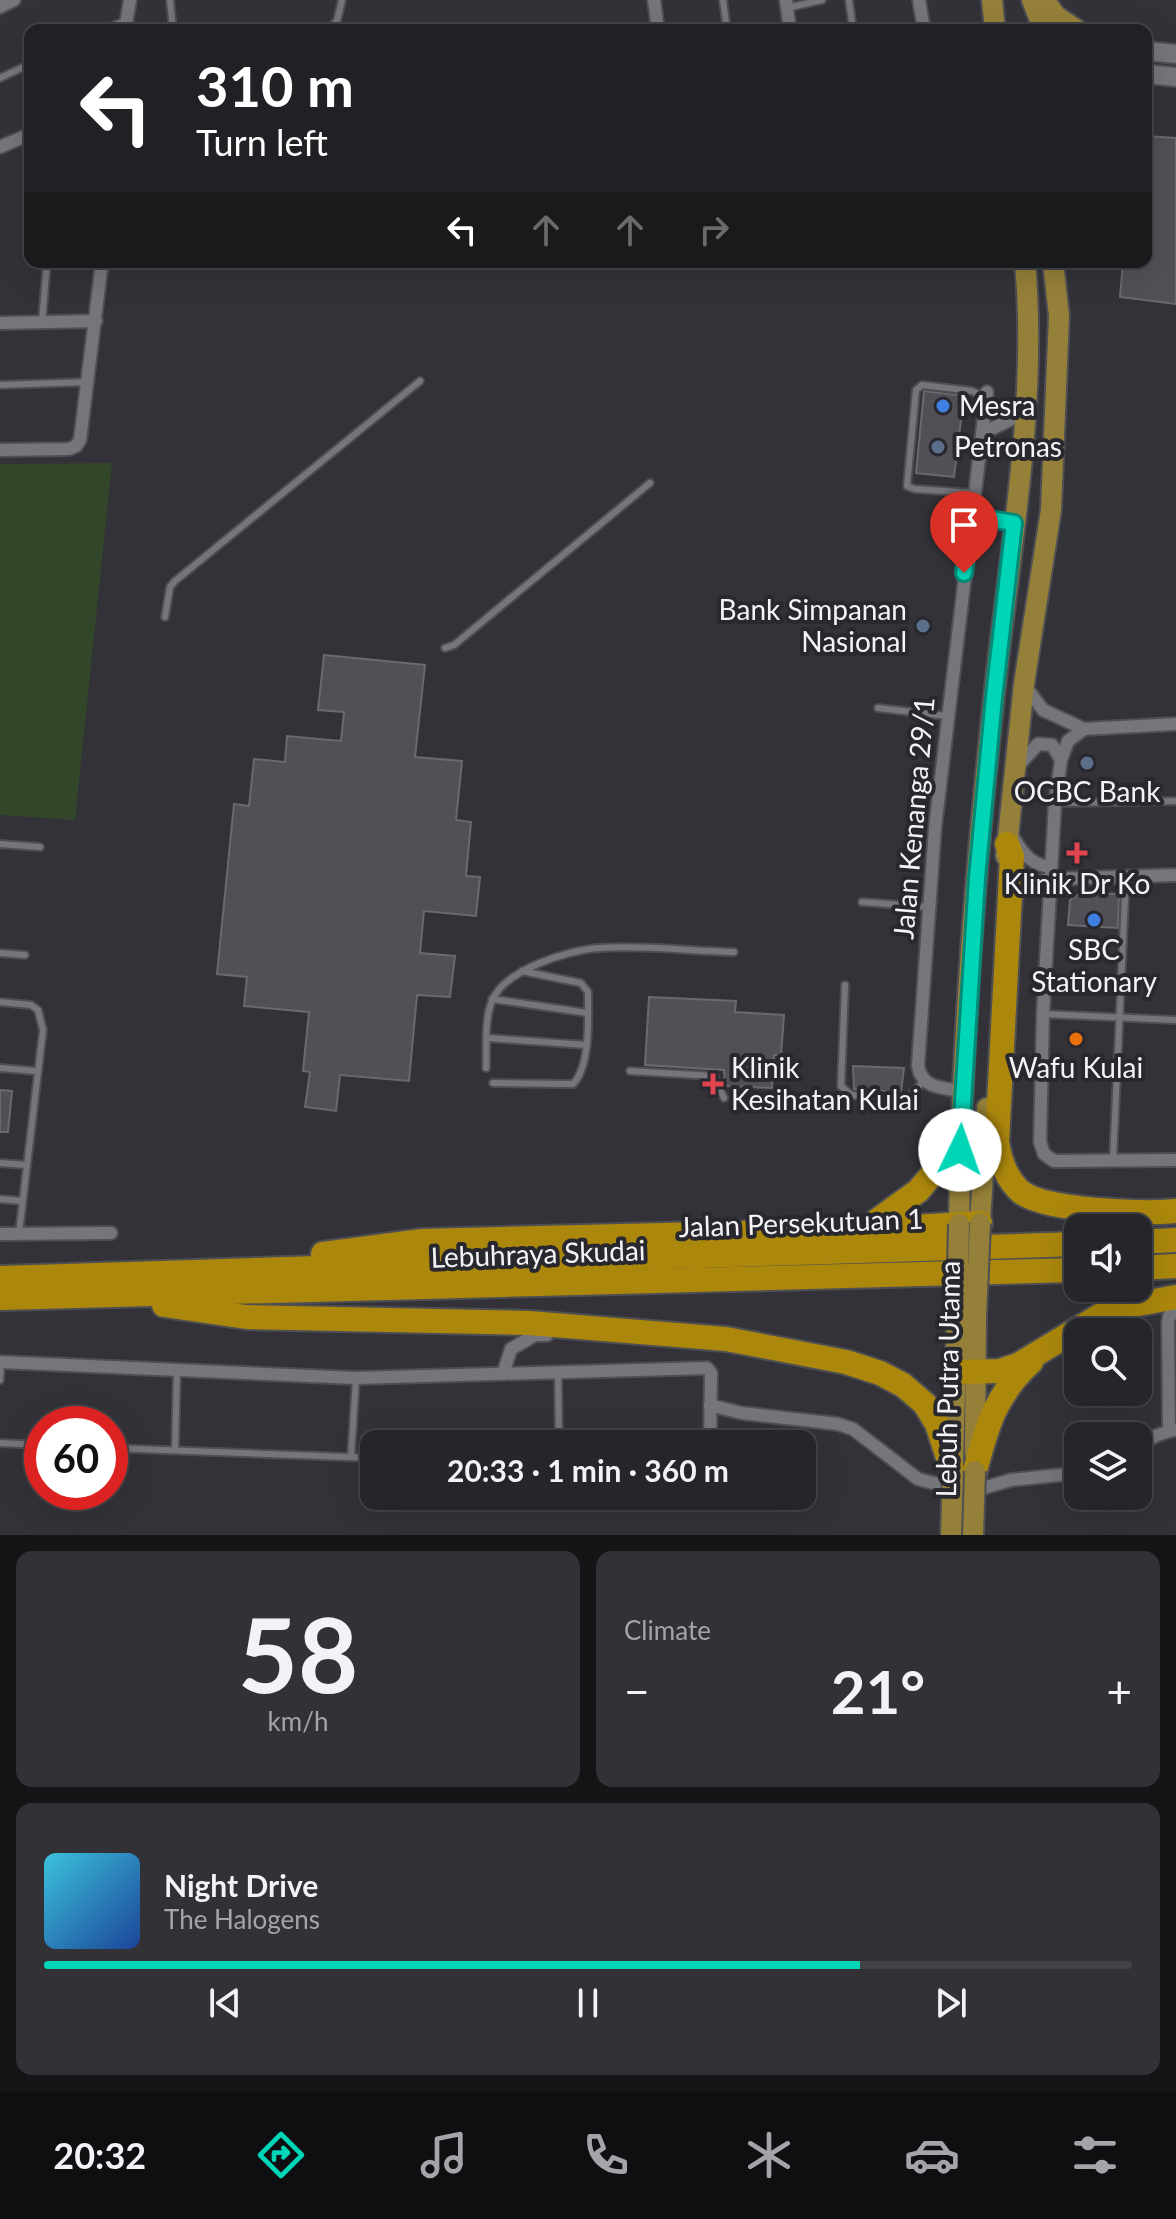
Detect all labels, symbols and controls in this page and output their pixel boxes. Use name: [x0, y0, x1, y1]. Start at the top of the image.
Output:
text: 310 m: [196, 52, 354, 119]
icon: left: [64, 56, 168, 160]
text: Turn left: [196, 120, 328, 164]
icon: left: [440, 208, 484, 252]
icon: ahead: [524, 208, 568, 252]
icon: ahead: [608, 208, 652, 252]
icon: right: [692, 208, 736, 252]
place label: Mesra: [959, 388, 1035, 422]
marker: Mesra: [934, 397, 952, 415]
place label: Petronas: [954, 429, 1062, 463]
marker: Petronas: [929, 438, 947, 456]
pin: [930, 491, 998, 573]
icon: arrive: [942, 503, 986, 547]
place label: Bank Simpanan Nasional: [719, 592, 907, 658]
marker: Bank Simpanan Nasional: [914, 617, 932, 635]
street label: Jalan Kenanga 29/1: [885, 695, 941, 940]
marker: OCBC Bank: [1078, 754, 1096, 772]
place label: OCBC Bank: [1014, 774, 1161, 808]
marker: Klinik Dr Ko: [1066, 842, 1088, 864]
place label: Klinik Dr Ko: [1004, 866, 1150, 900]
marker: SBC Stationary: [1085, 911, 1103, 929]
place label: SBC Stationary: [1031, 932, 1157, 998]
marker: Wafu Kulai: [1067, 1030, 1085, 1048]
place label: Klinik Kesihatan Kulai: [731, 1050, 919, 1116]
place label: Wafu Kulai: [1009, 1050, 1143, 1084]
marker: Klinik Kesihatan Kulai: [702, 1073, 724, 1095]
position arrow: [918, 1108, 1002, 1192]
street label: Jalan Persekutuan 1: [678, 1201, 924, 1243]
map controls: [1064, 1214, 1152, 1510]
button: sound: [1064, 1214, 1152, 1302]
street label: Lebuhraya Skudai: [430, 1232, 646, 1274]
street label: Lebuh Putra Utama: [928, 1260, 966, 1498]
button: search: [1064, 1318, 1152, 1406]
speed limit sign: 60: [24, 1406, 128, 1510]
button: layers: [1064, 1422, 1152, 1510]
text: 20:33 · 1 min · 360 m: [447, 1452, 729, 1488]
text: 58: [238, 1590, 358, 1715]
text: Climate: [624, 1614, 711, 1646]
text: 21°: [831, 1655, 925, 1727]
text: −: [624, 1665, 650, 1717]
text: +: [1106, 1665, 1132, 1717]
text: km/h: [268, 1705, 328, 1737]
text: Night Drive: [164, 1867, 318, 1903]
text: The Halogens: [164, 1903, 320, 1935]
icon: previous: [203, 1981, 247, 2025]
icon: pause: [566, 1981, 610, 2025]
icon: next: [929, 1981, 973, 2025]
icon: directions: [253, 2127, 309, 2183]
icon: music: [416, 2127, 472, 2183]
icon: phone: [578, 2127, 634, 2183]
icon: climate: [741, 2127, 797, 2183]
icon: car: [904, 2127, 960, 2183]
icon: filters: [1067, 2127, 1123, 2183]
text: 20:32: [53, 2133, 146, 2177]

